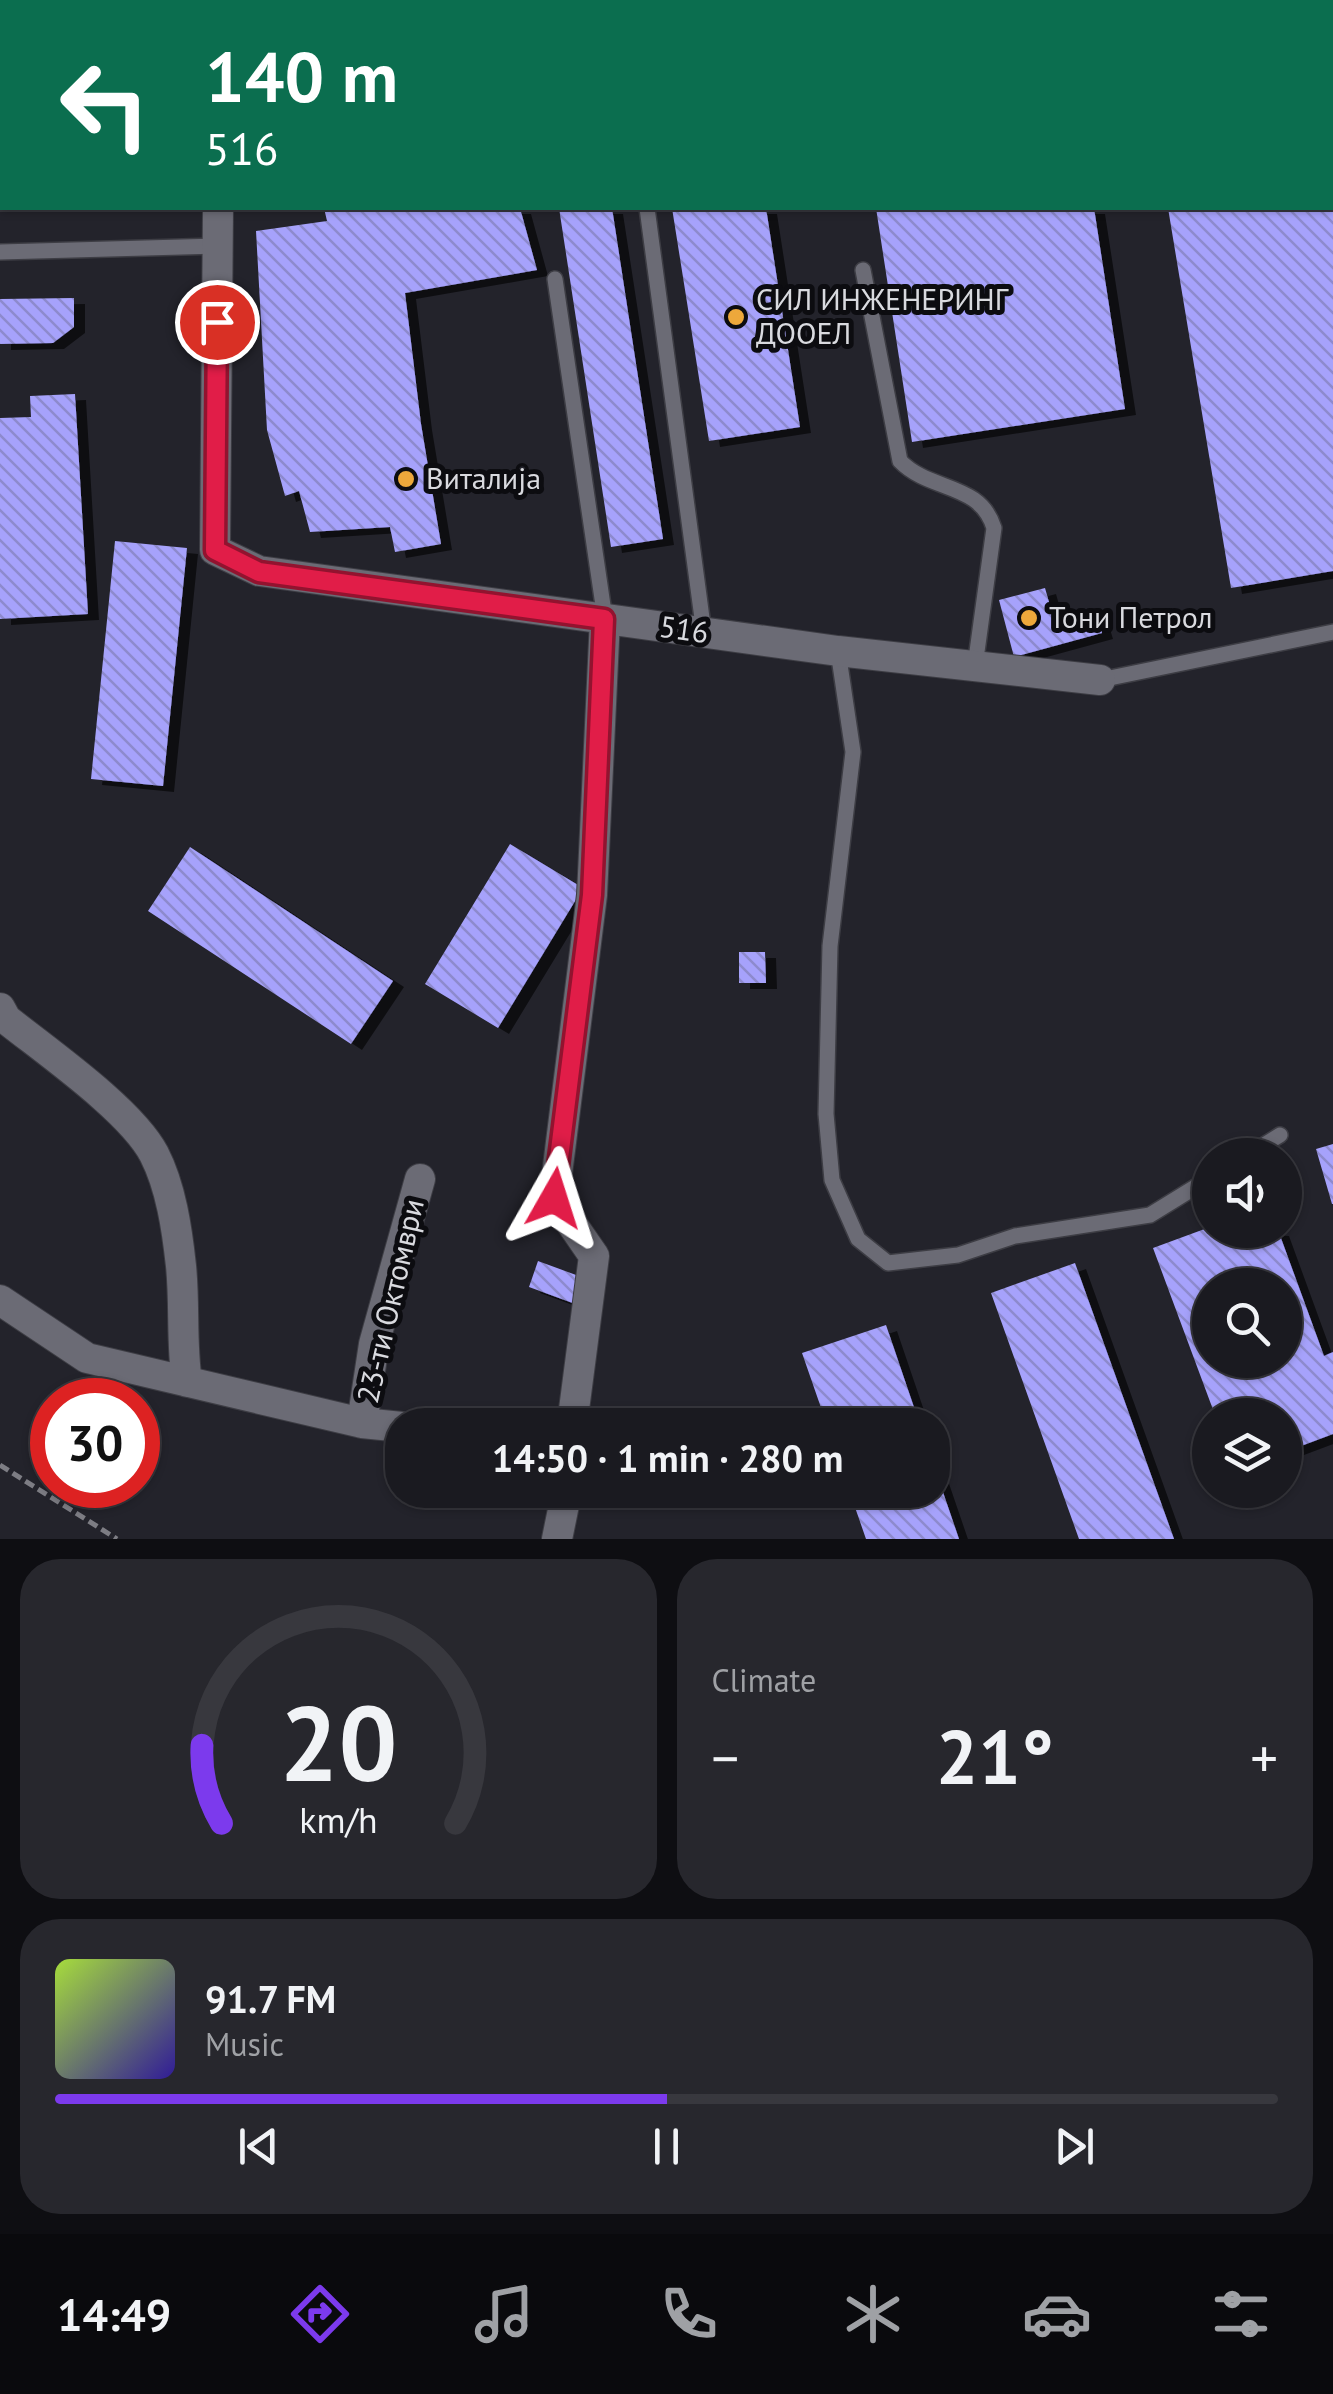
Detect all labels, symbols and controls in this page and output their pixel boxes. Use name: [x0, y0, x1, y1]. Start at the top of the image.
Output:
text: 140 m: [205, 31, 398, 121]
icon: left: [40, 40, 170, 170]
text: 516: [205, 119, 279, 177]
place label: СИЛ ИНЖЕНЕРИНГ ДООЕЛ: [756, 279, 1009, 352]
pin: [175, 280, 260, 365]
icon: arrive: [190, 295, 245, 350]
marker: СИЛ ИНЖЕНЕРИНГ ДООЕЛ: [725, 306, 747, 328]
place label: Виталија: [426, 458, 541, 497]
marker: Виталија: [395, 468, 417, 490]
place label: Тони Петрол: [1049, 597, 1213, 636]
street label: 516: [657, 606, 711, 651]
marker: Тони Петрол: [1018, 607, 1040, 629]
map controls: [1192, 1138, 1302, 1508]
button: sound: [1192, 1138, 1302, 1248]
position arrow: [502, 1146, 606, 1250]
street label: 23-ти Октомври: [347, 1195, 432, 1407]
button: search: [1192, 1268, 1302, 1378]
speed limit sign: 30: [30, 1378, 160, 1508]
button: layers: [1192, 1398, 1302, 1508]
text: 14:50 · 1 min · 280 m: [492, 1433, 843, 1482]
text: Climate: [712, 1659, 816, 1701]
text: 20: [279, 1675, 397, 1810]
text: 21°: [936, 1708, 1054, 1805]
text: −: [712, 1722, 739, 1793]
text: +: [1250, 1722, 1278, 1793]
text: km/h: [299, 1797, 377, 1843]
text: 91.7 FM: [205, 1974, 336, 2023]
text: Music: [205, 2023, 284, 2065]
icon: previous: [231, 2119, 286, 2174]
icon: pause: [639, 2119, 694, 2174]
icon: next: [1047, 2119, 1102, 2174]
icon: directions: [285, 2279, 355, 2349]
icon: music: [469, 2279, 539, 2349]
icon: phone: [654, 2279, 724, 2349]
icon: climate: [838, 2279, 908, 2349]
icon: car: [1022, 2279, 1092, 2349]
icon: filters: [1206, 2279, 1276, 2349]
text: 14:49: [57, 2285, 171, 2343]

